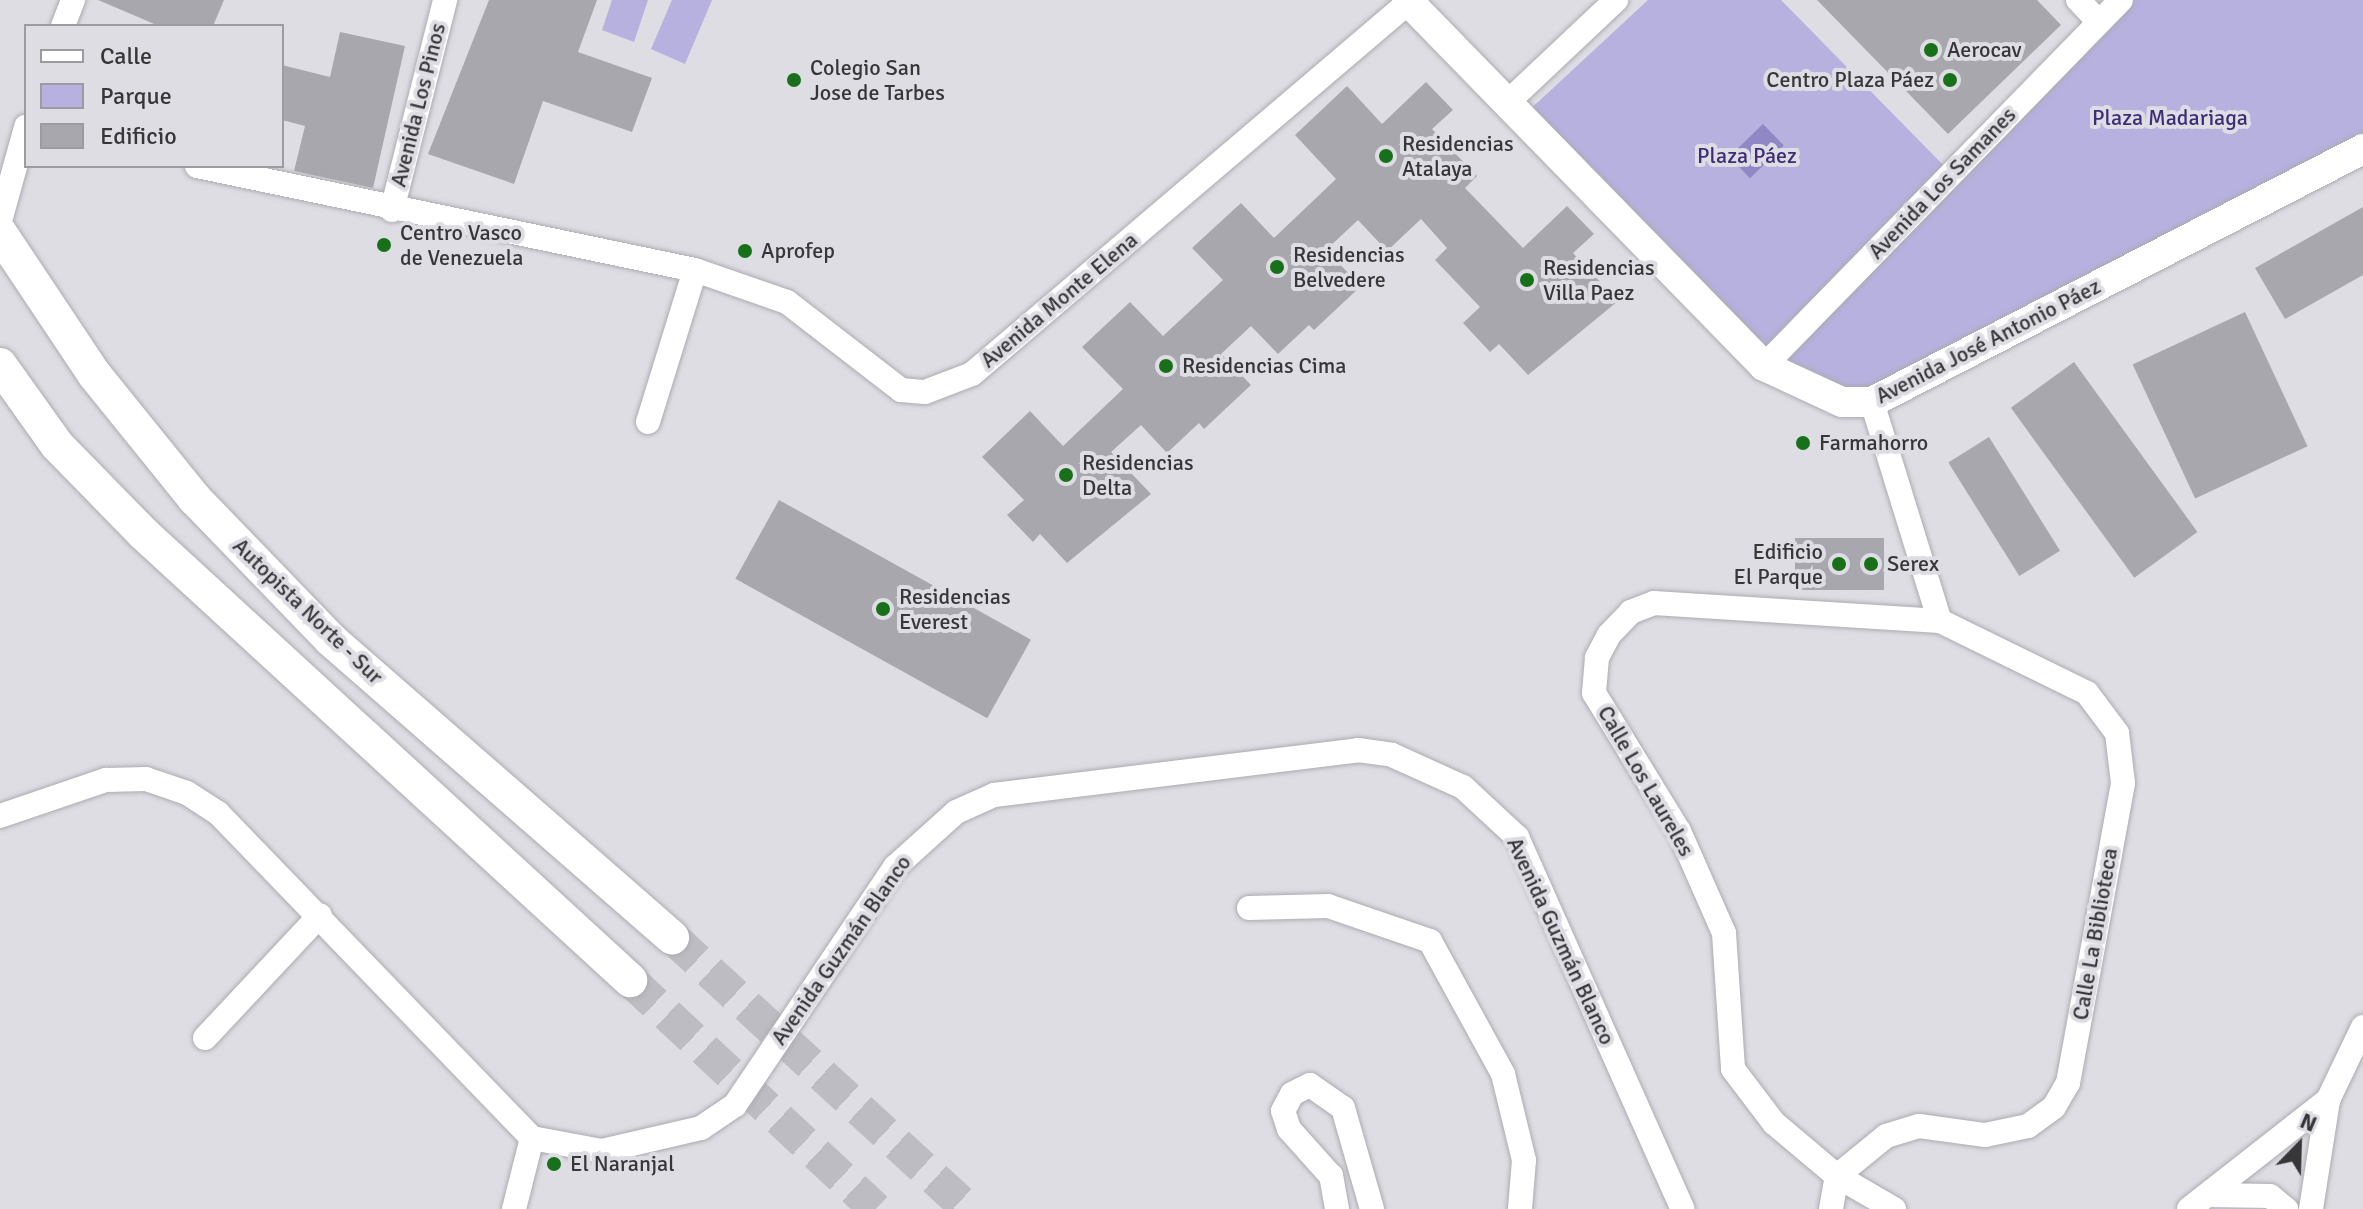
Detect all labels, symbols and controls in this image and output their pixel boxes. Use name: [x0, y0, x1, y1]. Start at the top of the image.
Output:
street label: Avenida Los Pinos: [385, 20, 451, 190]
legend: [24, 24, 284, 168]
place label: Aerocav: [1947, 37, 2022, 63]
text: Calle: [100, 41, 152, 71]
marker: Aerocav: [1922, 41, 1940, 59]
place label: Colegio San Jose de Tarbes: [810, 54, 945, 106]
place label: Centro Plaza Páez: [1766, 67, 1934, 93]
marker: Colegio San Jose de Tarbes: [785, 71, 803, 89]
marker: Centro Plaza Páez: [1941, 71, 1959, 89]
text: Parque: [100, 81, 172, 111]
street label: Avenida Los Samanes: [1863, 102, 2021, 264]
park label: Plaza Madariaga: [2092, 105, 2248, 131]
text: Edificio: [100, 121, 177, 151]
place label: Residencias Atalaya: [1402, 130, 1514, 182]
park label: Plaza Páez: [1697, 143, 1797, 169]
marker: Residencias Atalaya: [1377, 147, 1395, 165]
place label: Centro Vasco de Venezuela: [400, 219, 524, 270]
street label: Avenida Monte Elena: [975, 227, 1143, 373]
marker: Centro Vasco de Venezuela: [375, 236, 393, 254]
place label: Aprofep: [761, 238, 835, 264]
place label: Residencias Belvedere: [1293, 241, 1405, 292]
marker: Aprofep: [736, 242, 754, 260]
place label: Residencias Villa Paez: [1543, 254, 1655, 306]
marker: Residencias Belvedere: [1268, 258, 1286, 276]
marker: Residencias Villa Paez: [1518, 271, 1536, 289]
street label: Avenida José Antonio Páez: [1871, 273, 2105, 409]
place label: Residencias Cima: [1182, 353, 1346, 379]
marker: Residencias Cima: [1157, 357, 1175, 375]
place label: Farmahorro: [1819, 430, 1928, 456]
marker: Farmahorro: [1794, 434, 1812, 452]
place label: Residencias Delta: [1082, 449, 1194, 500]
marker: Residencias Delta: [1057, 466, 1075, 484]
street label: Autopista Norte - Sur: [228, 533, 388, 689]
place label: Edificio El Parque: [1734, 538, 1823, 590]
place label: Serex: [1887, 551, 1939, 577]
marker: Edificio El Parque: [1830, 555, 1848, 573]
marker: Serex: [1862, 555, 1880, 573]
place label: Residencias Everest: [899, 583, 1011, 634]
marker: Residencias Everest: [874, 600, 892, 618]
street label: Calle Los Laureles: [1592, 701, 1700, 861]
street label: Avenida Guzmán Blanco: [1501, 833, 1621, 1049]
street label: Calle La Biblioteca: [2067, 846, 2123, 1022]
street label: Avenida Guzmán Blanco: [765, 850, 917, 1050]
north arrow: [2259, 1105, 2339, 1185]
text: N: [2296, 1107, 2321, 1138]
place label: El Naranjal: [570, 1151, 675, 1177]
marker: El Naranjal: [545, 1155, 563, 1173]

